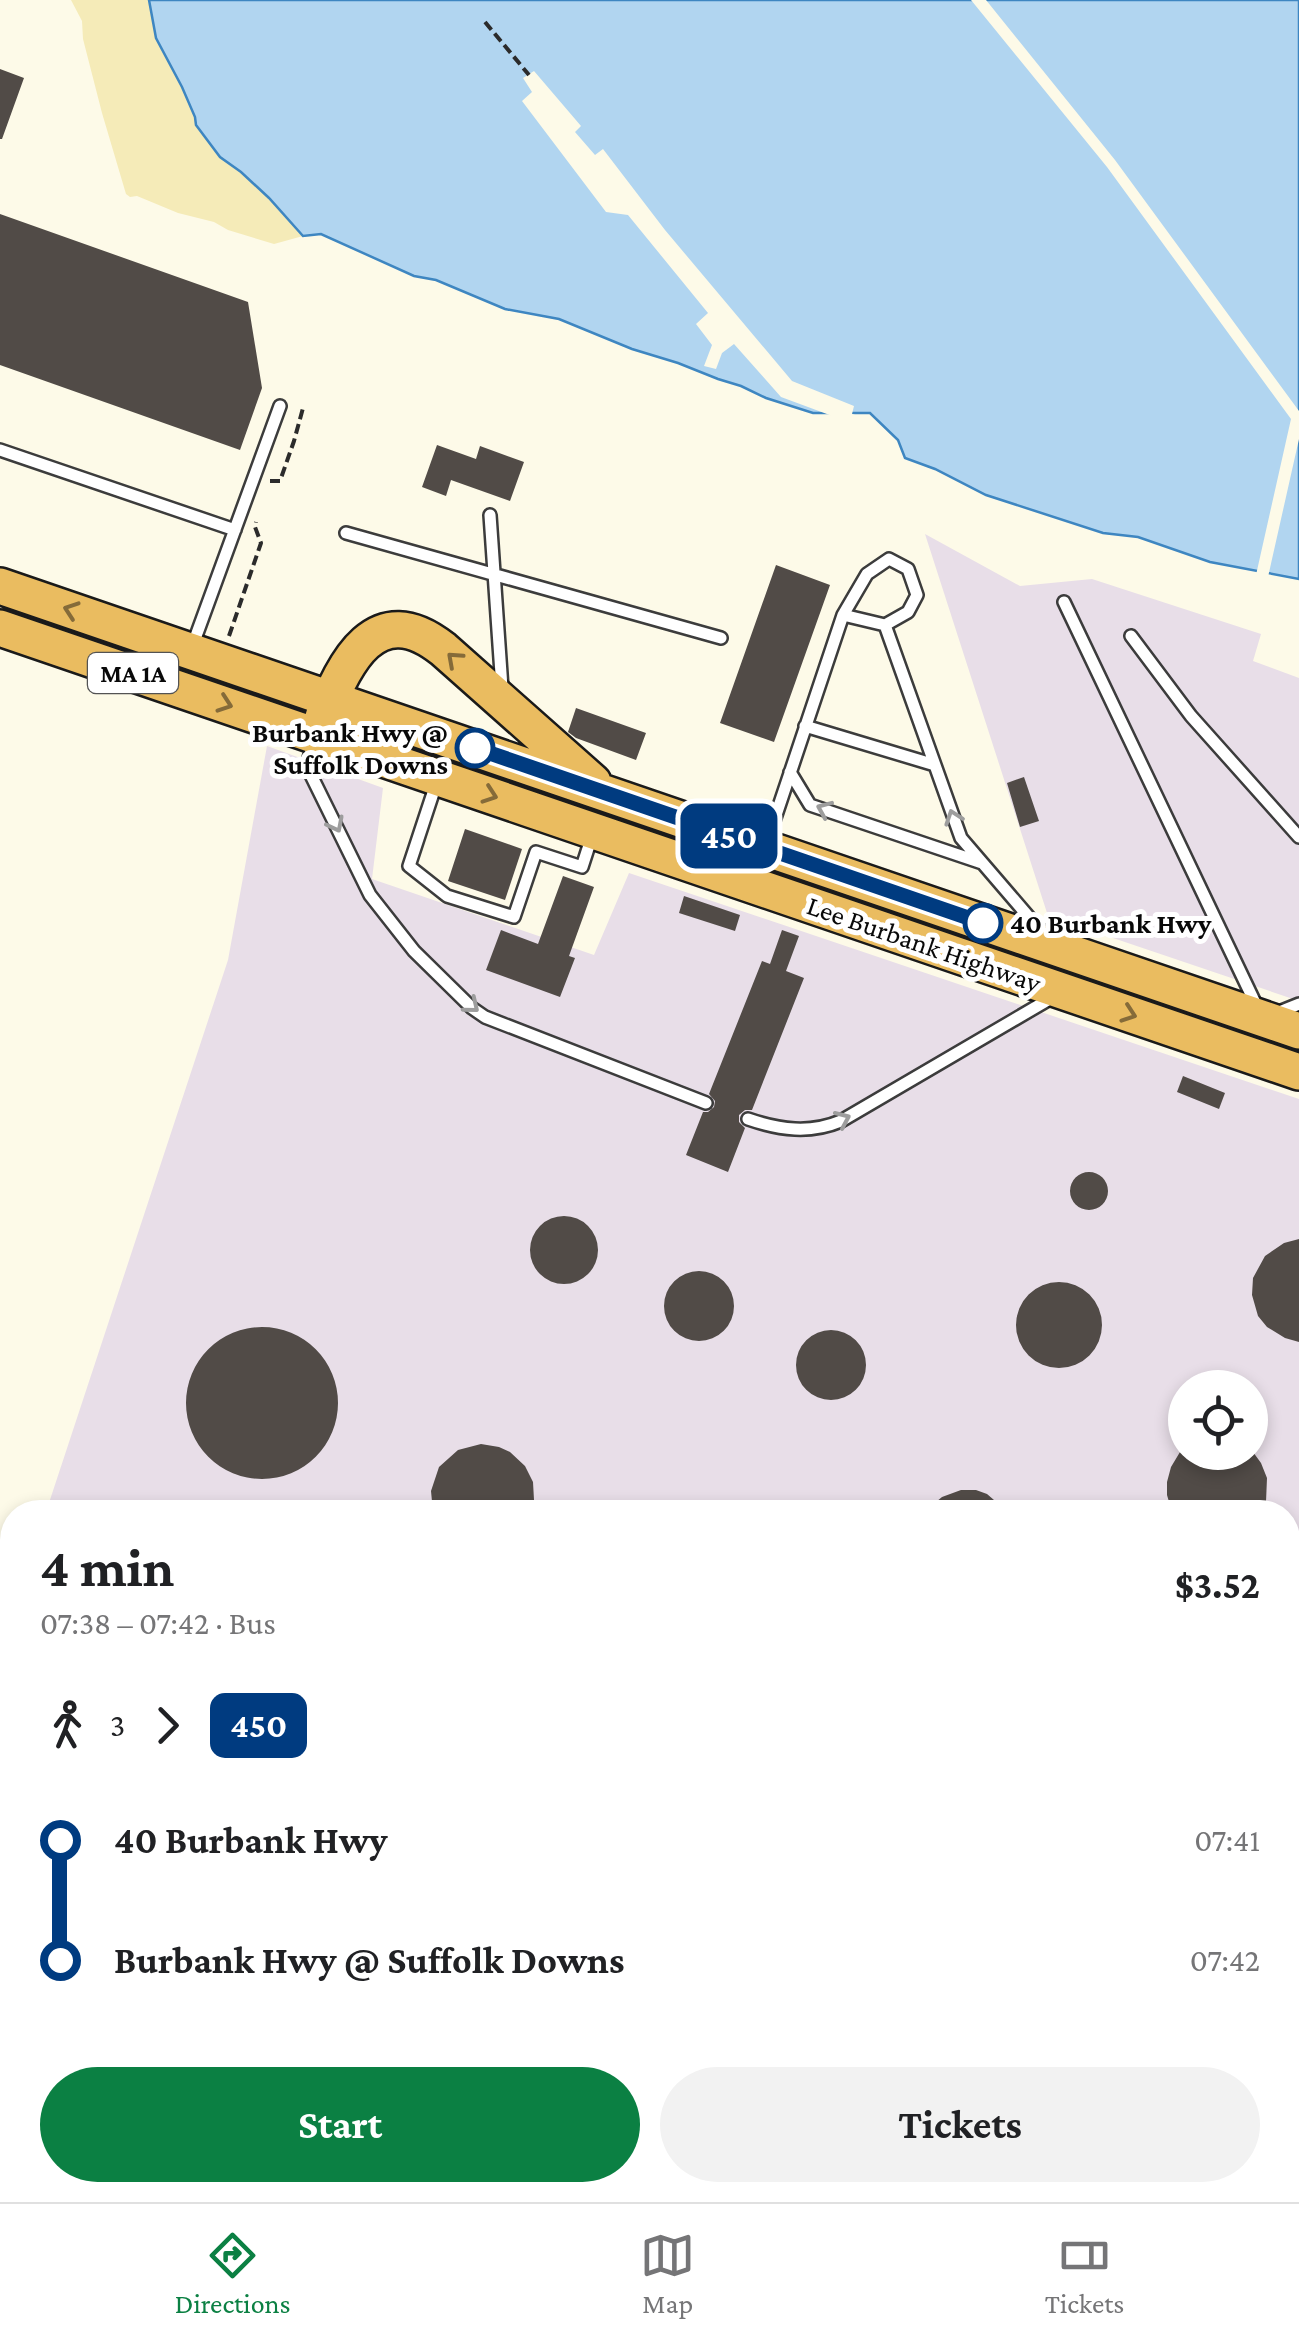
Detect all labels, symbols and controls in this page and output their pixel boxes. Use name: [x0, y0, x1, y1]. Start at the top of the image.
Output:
one-way arrow: [64, 602, 81, 622]
one-way arrow: [447, 652, 466, 670]
road number: MA 1A: [88, 653, 178, 693]
one-way arrow: [216, 692, 233, 712]
place label: Burbank Hwy @ Suffolk Downs: [252, 717, 448, 780]
marker: Burbank Hwy @ Suffolk Downs: [456, 729, 494, 767]
one-way arrow: [481, 783, 498, 803]
one-way arrow: [816, 800, 834, 820]
line badge: 450: [672, 804, 786, 868]
one-way arrow: [944, 810, 965, 827]
one-way arrow: [324, 814, 343, 832]
text: 450: [700, 817, 758, 856]
street label: Lee Burbank Highway: [803, 889, 1046, 999]
marker: 40 Burbank Hwy: [964, 904, 1002, 942]
place label: 40 Burbank Hwy: [1010, 908, 1212, 939]
one-way arrow: [460, 994, 478, 1012]
one-way arrow: [1119, 1002, 1136, 1023]
one-way arrow: [833, 1112, 851, 1132]
map controls: [1168, 1370, 1268, 1470]
button: locate: [1168, 1370, 1268, 1470]
text: 4 min: [40, 1537, 174, 1598]
text: $3.52: [1175, 1564, 1260, 1606]
text: 07:38 – 07:42 · Bus: [40, 1605, 276, 1641]
icon: walk: [40, 1698, 95, 1753]
icon: forward: [140, 1698, 195, 1753]
text: 450: [230, 1706, 287, 1745]
text: 3: [110, 1707, 125, 1743]
text: 40 Burbank Hwy: [114, 1819, 387, 1861]
text: 07:41: [1194, 1822, 1260, 1858]
text: Burbank Hwy @ Suffolk Downs: [114, 1939, 624, 1981]
text: 07:42: [1190, 1942, 1260, 1978]
button: Start: [40, 2067, 640, 2182]
button: Tickets: [660, 2067, 1260, 2182]
tab: Directions: [175, 2228, 291, 2319]
tab: Map: [640, 2228, 695, 2319]
tab: Tickets: [1045, 2228, 1124, 2319]

